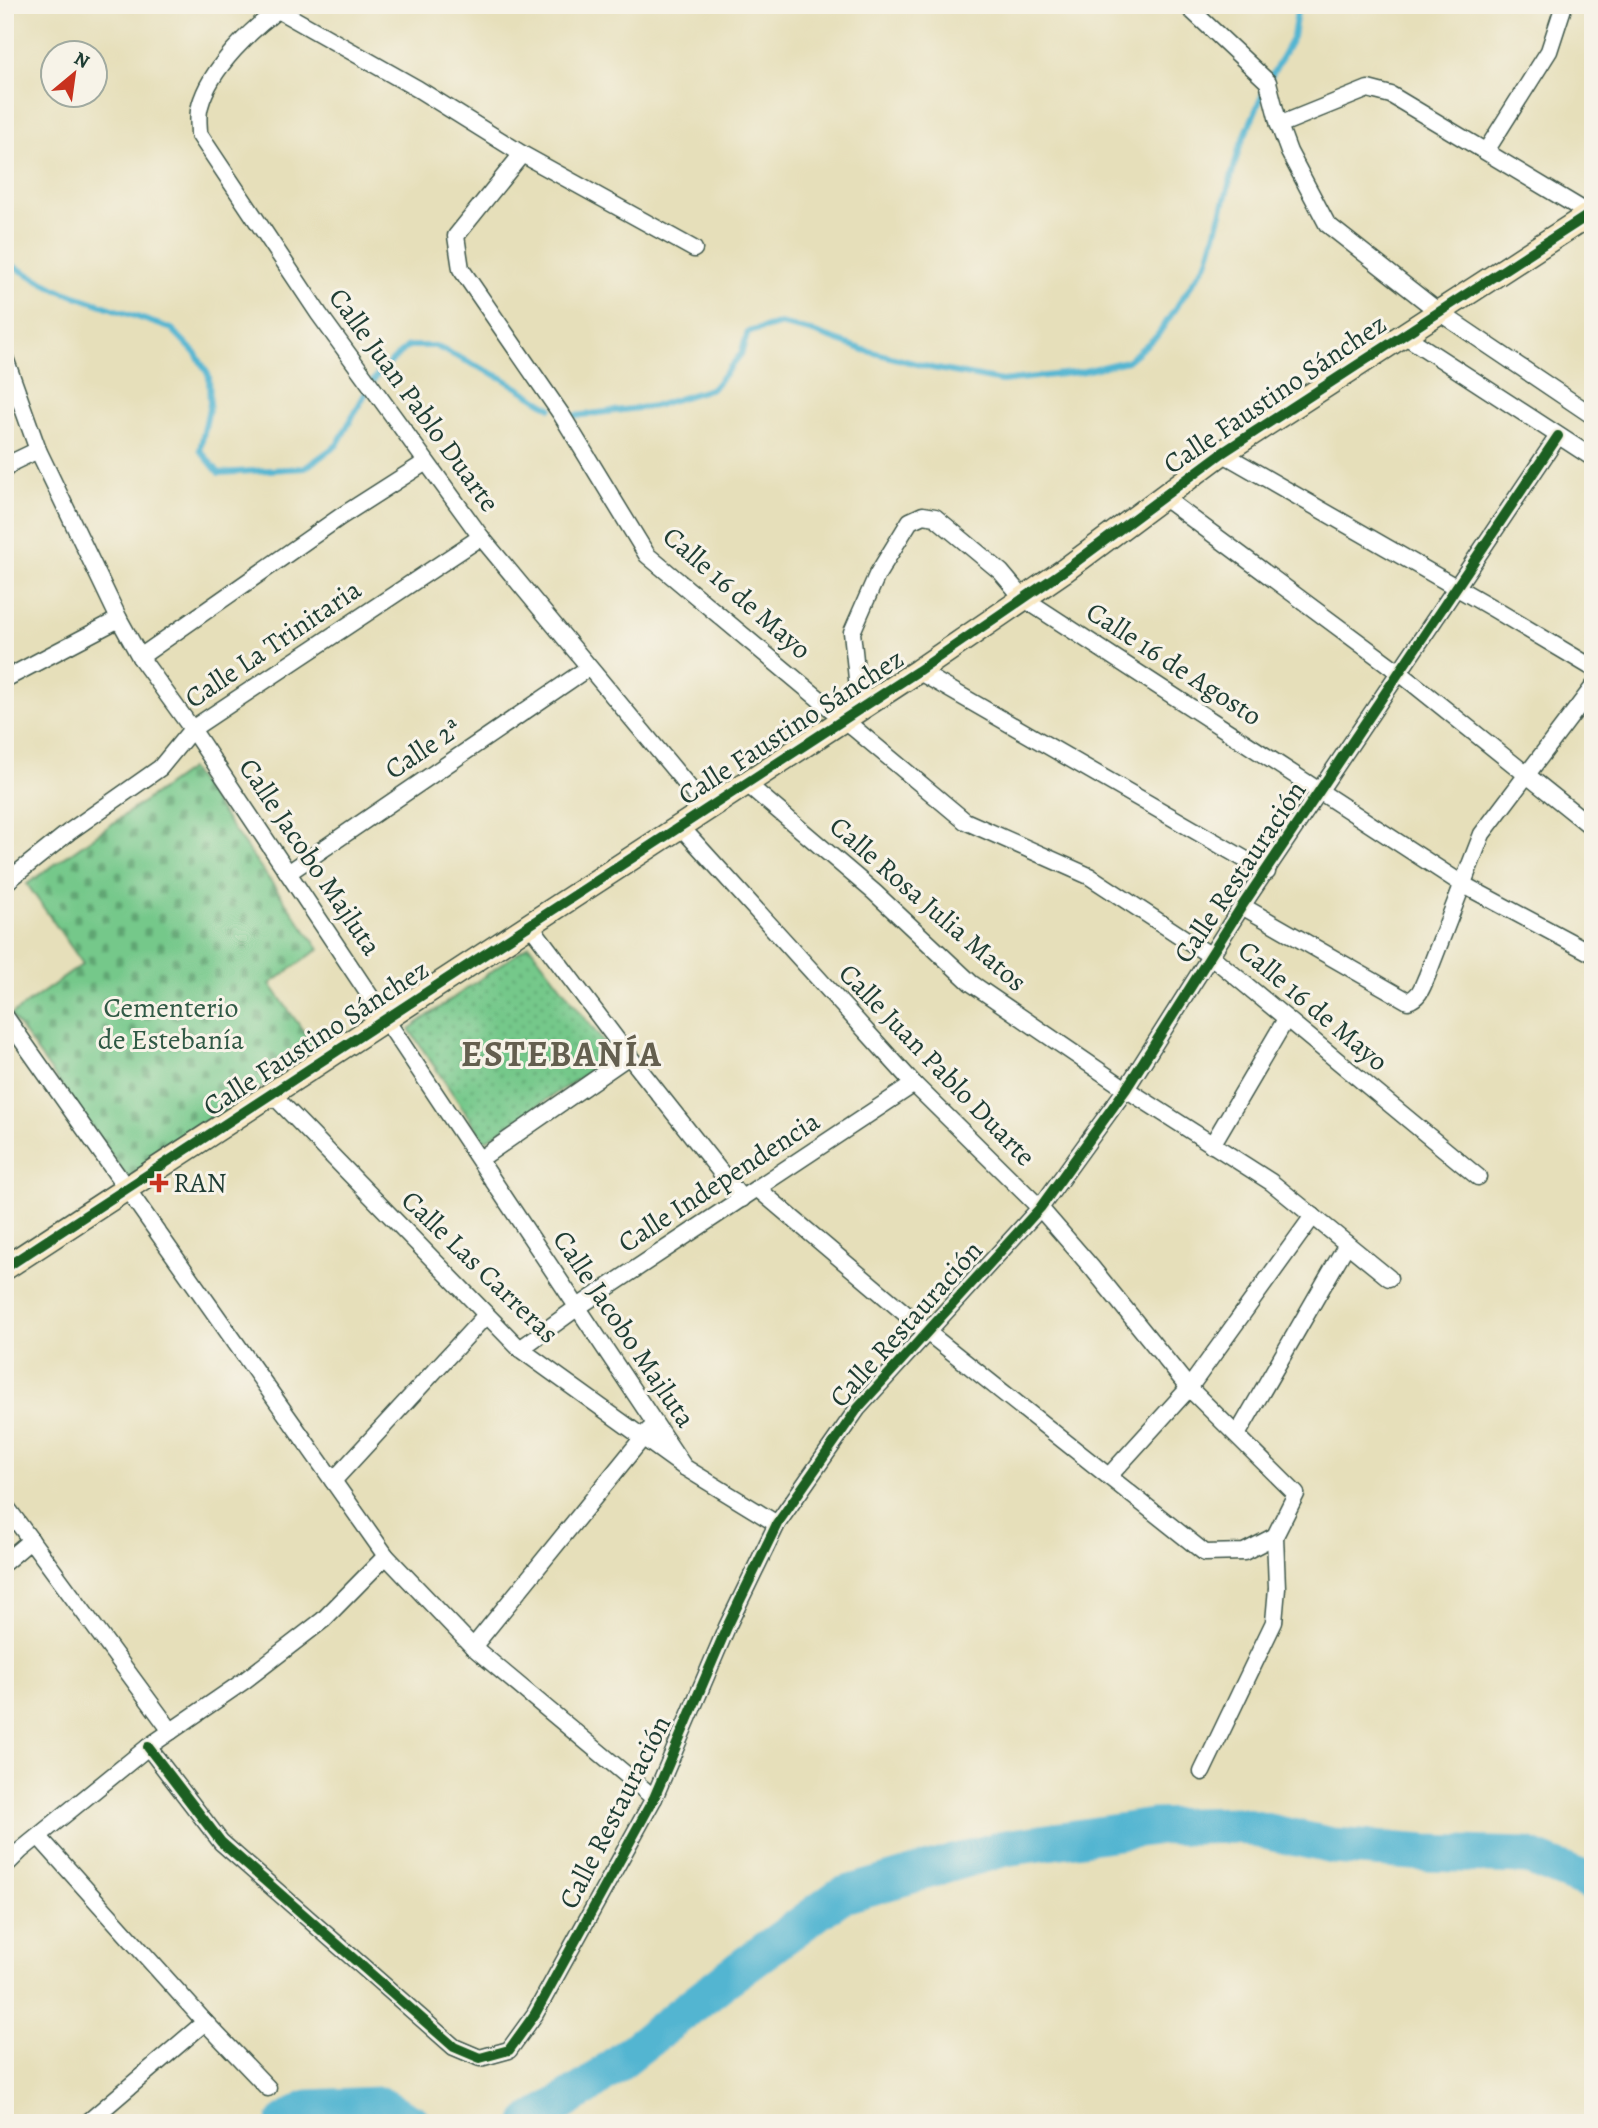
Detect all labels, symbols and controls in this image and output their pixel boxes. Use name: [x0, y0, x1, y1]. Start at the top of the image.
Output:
north arrow: [38, 38, 108, 108]
text: N: [69, 45, 94, 75]
street label: Calle Juan Pablo Duarte: [320, 280, 508, 520]
street label: Calle Faustino Sánchez: [1156, 305, 1394, 483]
street label: Calle 16 de Mayo: [655, 518, 819, 668]
street label: Calle La Trinitaria: [177, 571, 369, 717]
street label: Calle 16 de Agosto: [1079, 593, 1269, 735]
street label: Calle Faustino Sánchez: [671, 640, 911, 814]
street label: Calle 2ª: [377, 710, 469, 788]
street label: Calle Jacobo Majluta: [230, 751, 390, 963]
street label: Calle Restauración: [1165, 773, 1315, 971]
street label: Calle Rosa Julia Matos: [821, 808, 1035, 1000]
street label: Calle 16 de Mayo: [1230, 932, 1396, 1080]
street label: Calle Faustino Sánchez: [196, 951, 436, 1125]
street label: Calle Juan Pablo Duarte: [830, 955, 1044, 1175]
park label: Cementerio de Estebanía: [98, 989, 244, 1059]
district label: ESTEBANÍA: [461, 1030, 663, 1078]
street label: Calle Independencia: [611, 1102, 827, 1262]
place label: RAN: [173, 1164, 227, 1202]
marker: RAN: [151, 1175, 167, 1191]
street label: Calle Las Carreras: [393, 1182, 567, 1352]
street label: Calle Jacobo Majluta: [544, 1223, 704, 1435]
street label: Calle Restauración: [821, 1232, 991, 1416]
street label: Calle Restauración: [550, 1709, 680, 1915]

